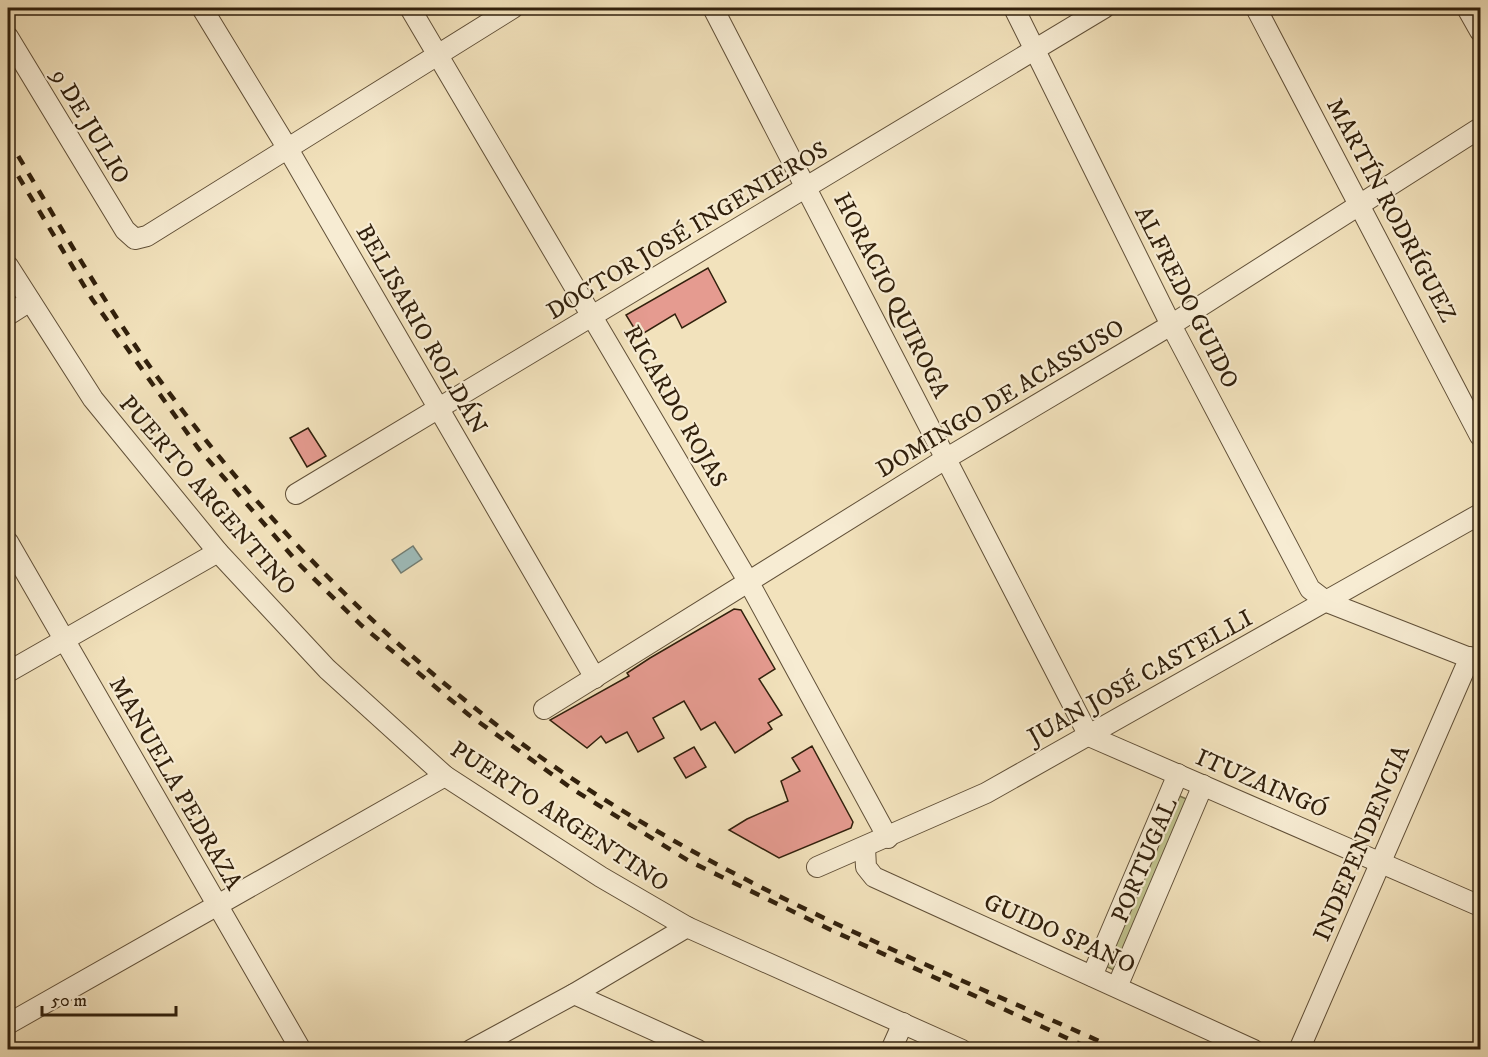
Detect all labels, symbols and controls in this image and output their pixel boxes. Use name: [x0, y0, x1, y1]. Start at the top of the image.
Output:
street label: 9 DE JULIO: [44, 63, 136, 190]
street label: MARTÍN RODRÍGUEZ: [1319, 93, 1464, 328]
street label: DOCTOR JOSÉ INGENIEROS: [541, 135, 834, 327]
street label: HORACIO QUIROGA: [826, 188, 956, 404]
street label: ALFREDO GUIDO: [1127, 201, 1245, 394]
street label: BELISARIO ROLDÁN: [349, 219, 494, 440]
street label: DOMINGO DE ACASSUSO: [871, 313, 1130, 485]
street label: RICARDO ROJAS: [617, 320, 734, 493]
street label: PUERTO ARGENTINO: [112, 390, 302, 602]
street label: JUAN JOSÉ CASTELLI: [1021, 604, 1258, 753]
street label: MANUELA PEDRAZA: [102, 672, 249, 896]
street label: PUERTO ARGENTINO: [444, 735, 674, 899]
street label: INDEPENDENCIA: [1307, 740, 1417, 946]
street label: ITUZAINGÓ: [1191, 742, 1333, 825]
street label: PORTUGAL: [1105, 794, 1185, 927]
street label: GUIDO SPANO: [979, 887, 1140, 981]
scale bar: [42, 979, 176, 1017]
text: 50 m: [51, 990, 87, 1012]

